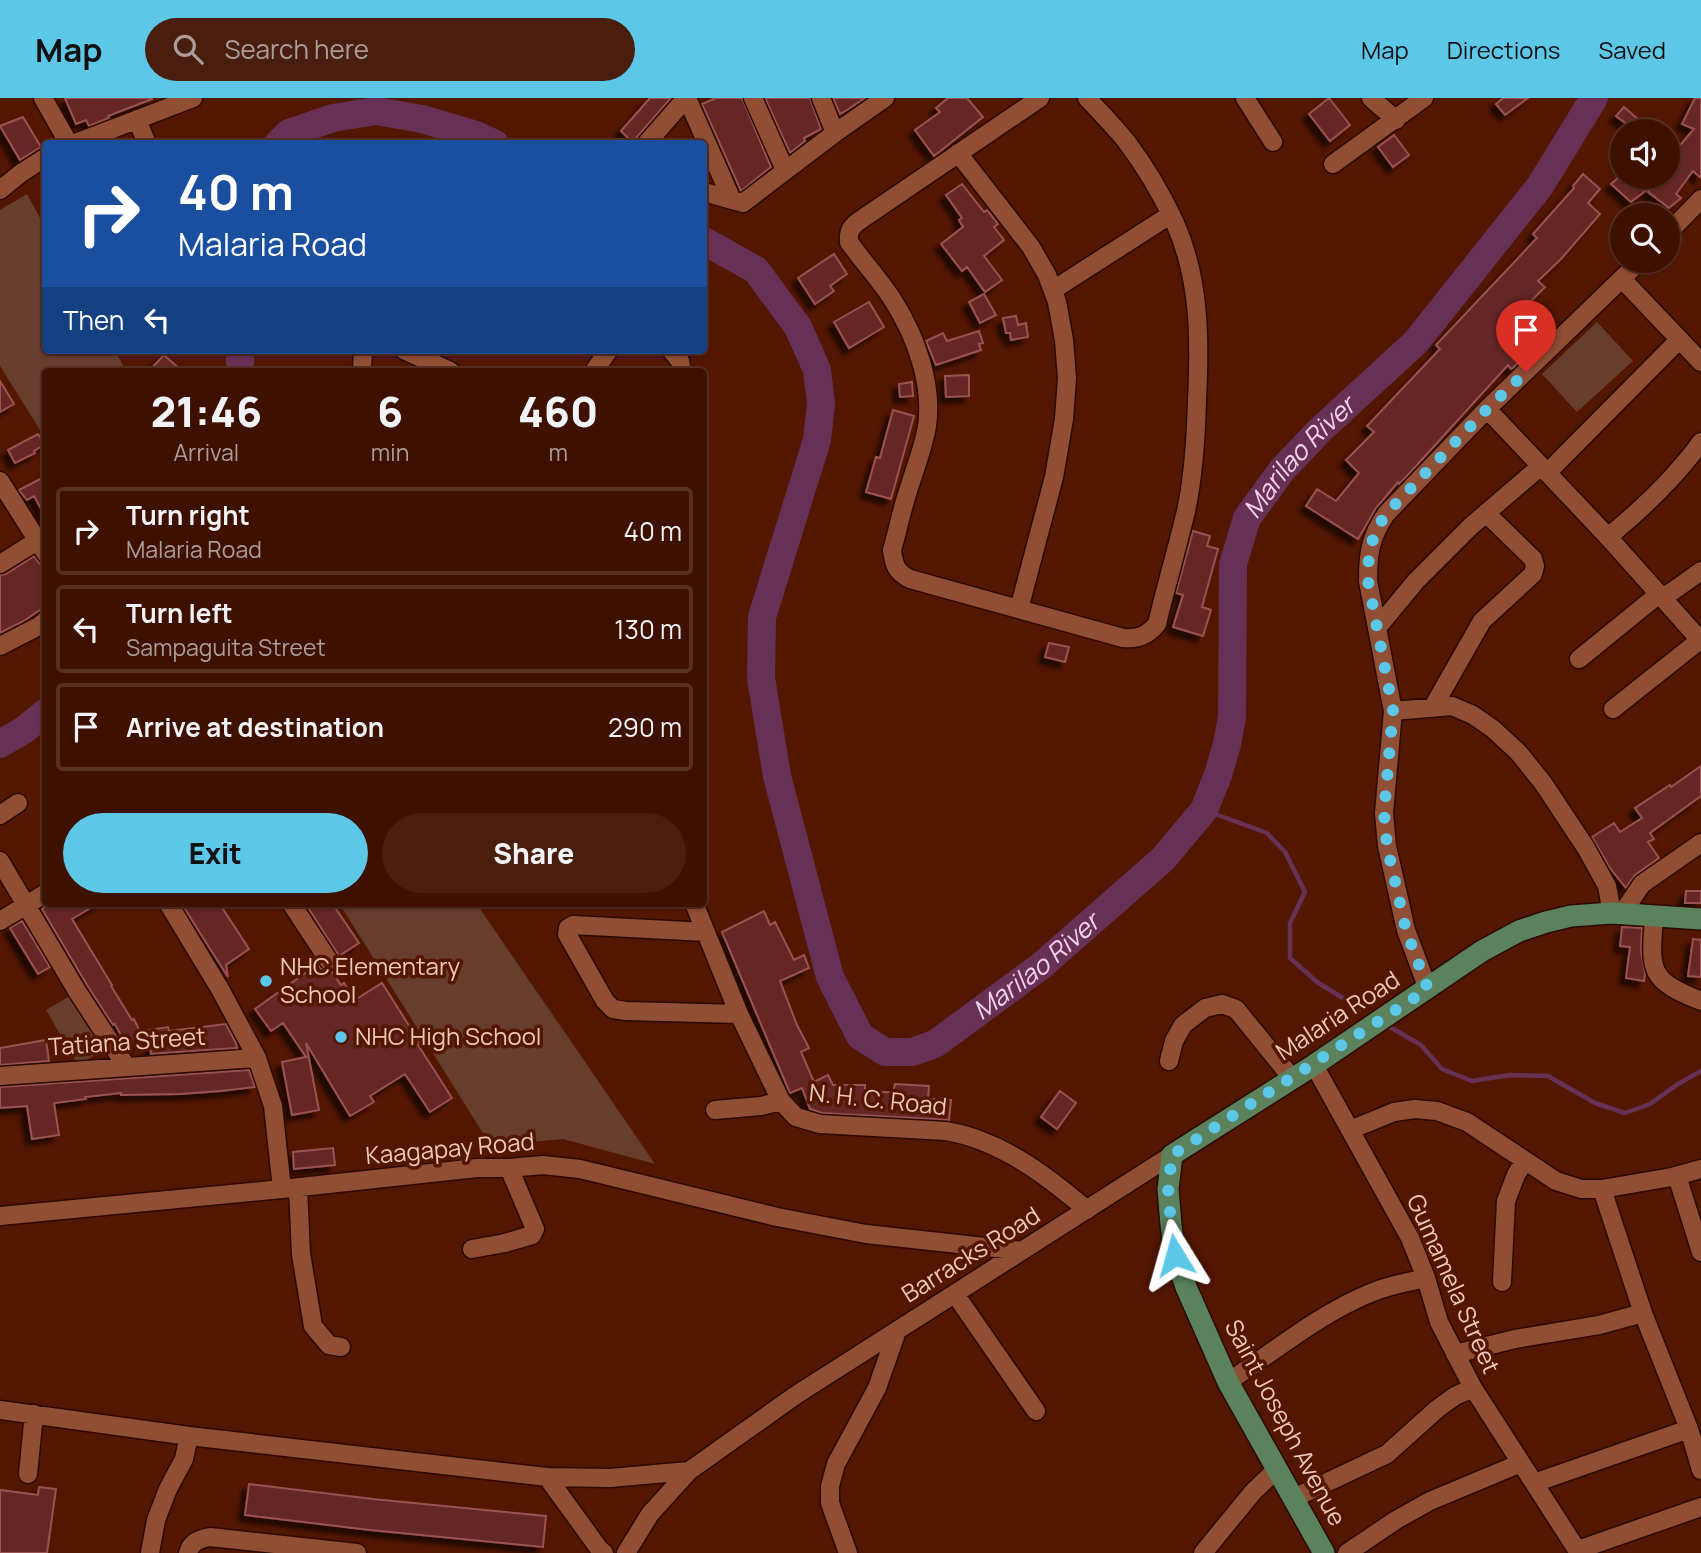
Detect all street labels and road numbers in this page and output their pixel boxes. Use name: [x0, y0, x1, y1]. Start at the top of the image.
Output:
street label: Malaria Road: [1269, 962, 1406, 1067]
street label: Tatiana Street: [47, 1019, 207, 1062]
street label: N. H. C. Road: [808, 1075, 949, 1122]
street label: Kaagapay Road: [364, 1124, 536, 1171]
street label: Gumamela Street: [1400, 1188, 1509, 1378]
street label: Barracks Road: [895, 1198, 1046, 1309]
street label: Saint Joseph Avenue: [1218, 1313, 1355, 1531]

